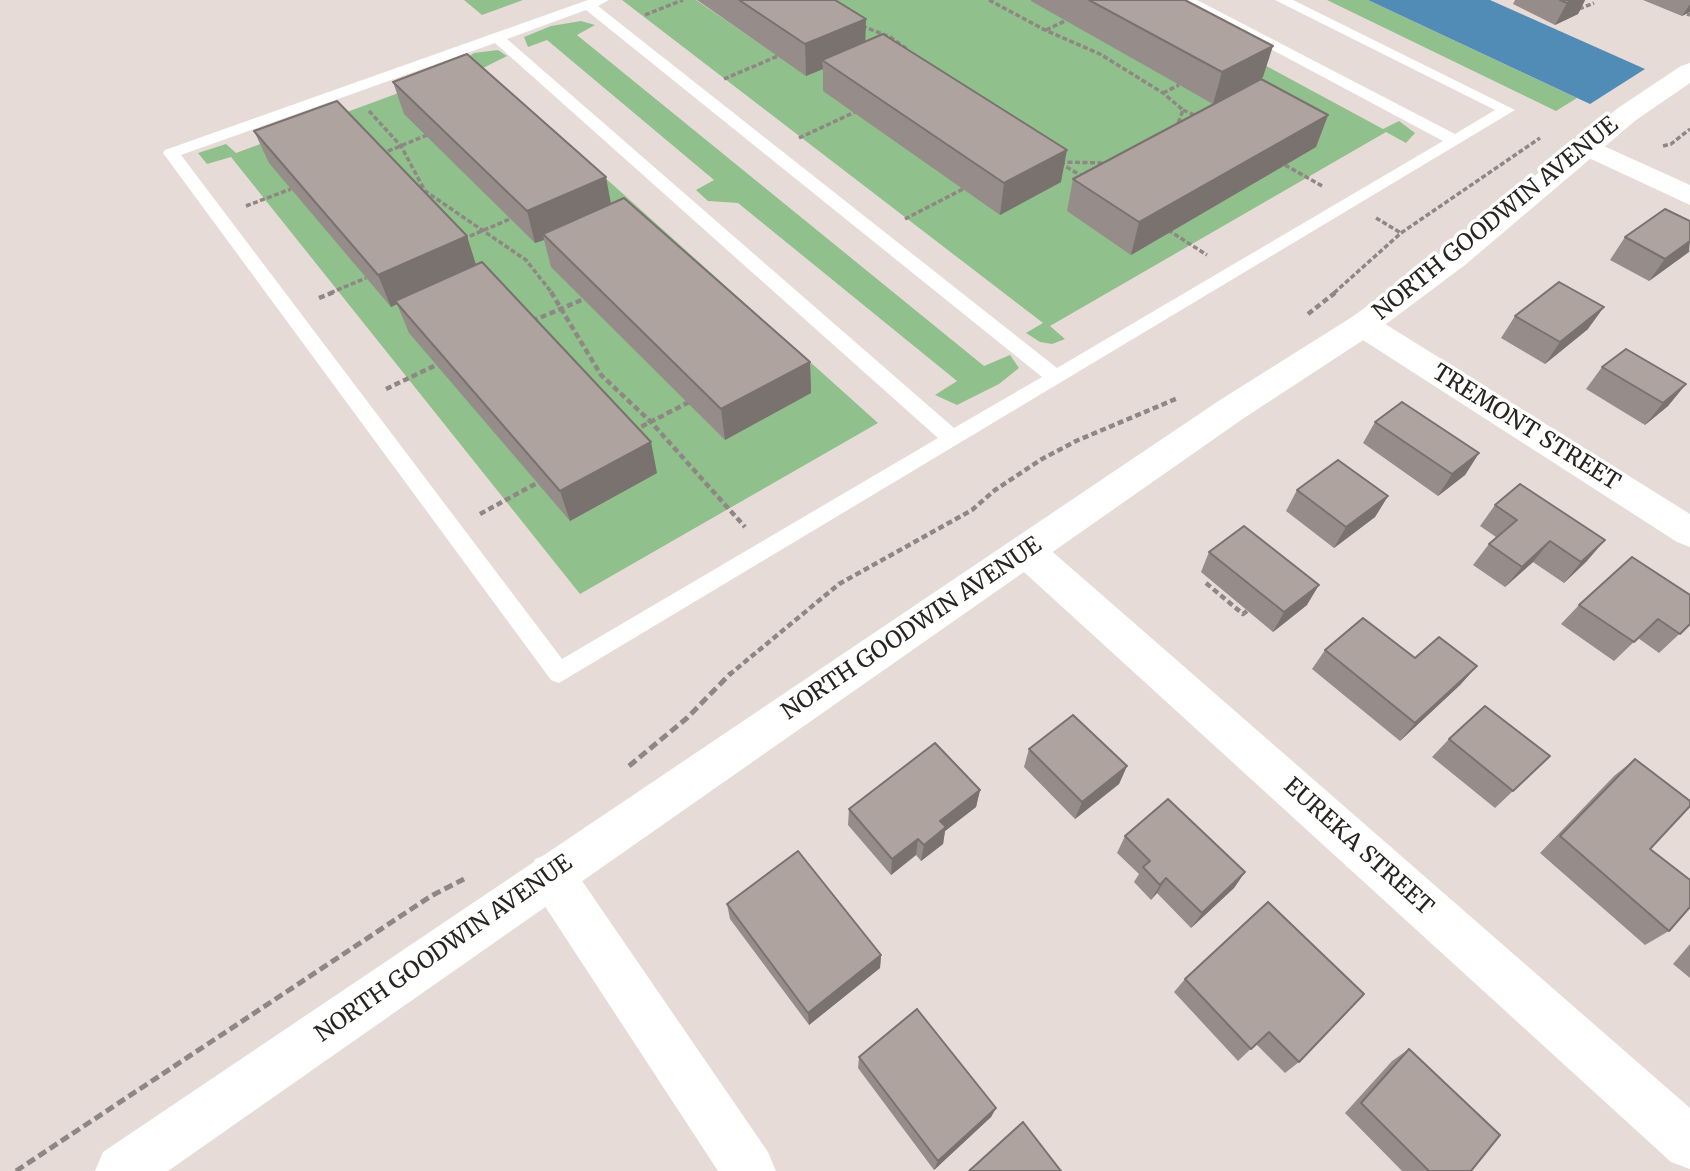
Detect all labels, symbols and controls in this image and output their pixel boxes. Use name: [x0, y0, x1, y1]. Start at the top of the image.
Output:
street label: NORTH GOODWIN AVENUE: [1368, 112, 1624, 326]
street label: TREMONT STREET: [1427, 359, 1625, 497]
street label: NORTH GOODWIN AVENUE: [777, 532, 1047, 726]
street label: EUREKA STREET: [1278, 773, 1438, 921]
street label: NORTH GOODWIN AVENUE: [310, 850, 578, 1048]

